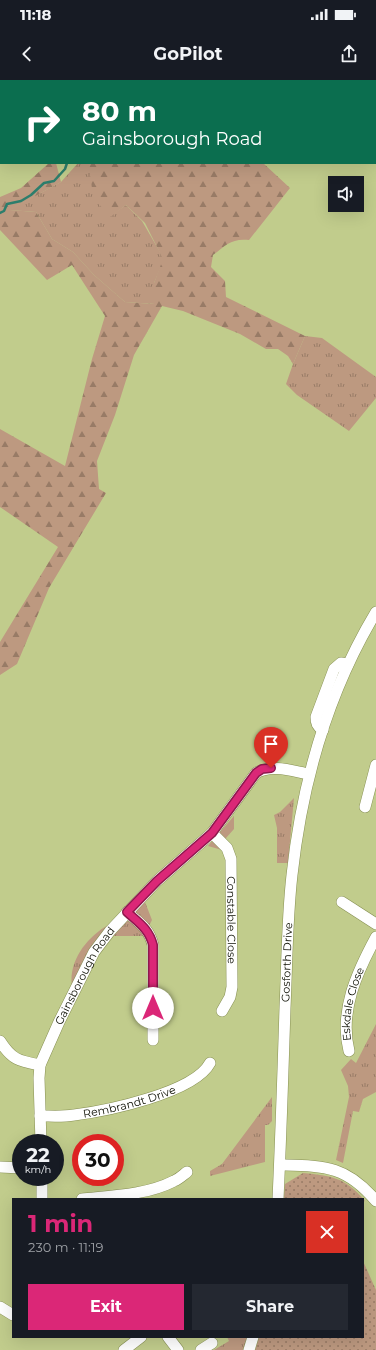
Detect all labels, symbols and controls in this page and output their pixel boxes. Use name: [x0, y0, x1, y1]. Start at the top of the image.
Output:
text: 11:18: [20, 5, 51, 24]
icon: back: [16, 43, 38, 65]
text: GoPilot: [153, 43, 223, 65]
icon: share: [338, 43, 360, 65]
text: 80 m: [82, 94, 157, 128]
icon: right: [16, 96, 68, 148]
text: Gainsborough Road: [82, 128, 262, 150]
map controls: [328, 176, 364, 212]
button: sound: [328, 176, 364, 212]
pin: [254, 727, 288, 768]
icon: arrive: [260, 733, 282, 755]
street label: Constable Close: [224, 876, 239, 964]
street label: Gosforth Drive: [278, 922, 295, 1002]
street label: Gainsborough Road: [52, 924, 118, 1027]
street label: Eskdale Close: [339, 965, 367, 1041]
position arrow: [132, 987, 174, 1029]
street label: Rembrandt Drive: [82, 1082, 178, 1121]
speed limit sign: 30: [72, 1134, 124, 1186]
text: 22: [26, 1143, 50, 1167]
text: km/h: [25, 1163, 51, 1176]
text: 1 min: [28, 1209, 93, 1238]
button: close: [306, 1211, 348, 1253]
text: 230 m · 11:19: [28, 1239, 103, 1255]
button: Exit: [28, 1284, 184, 1330]
button: Share: [192, 1284, 348, 1330]

